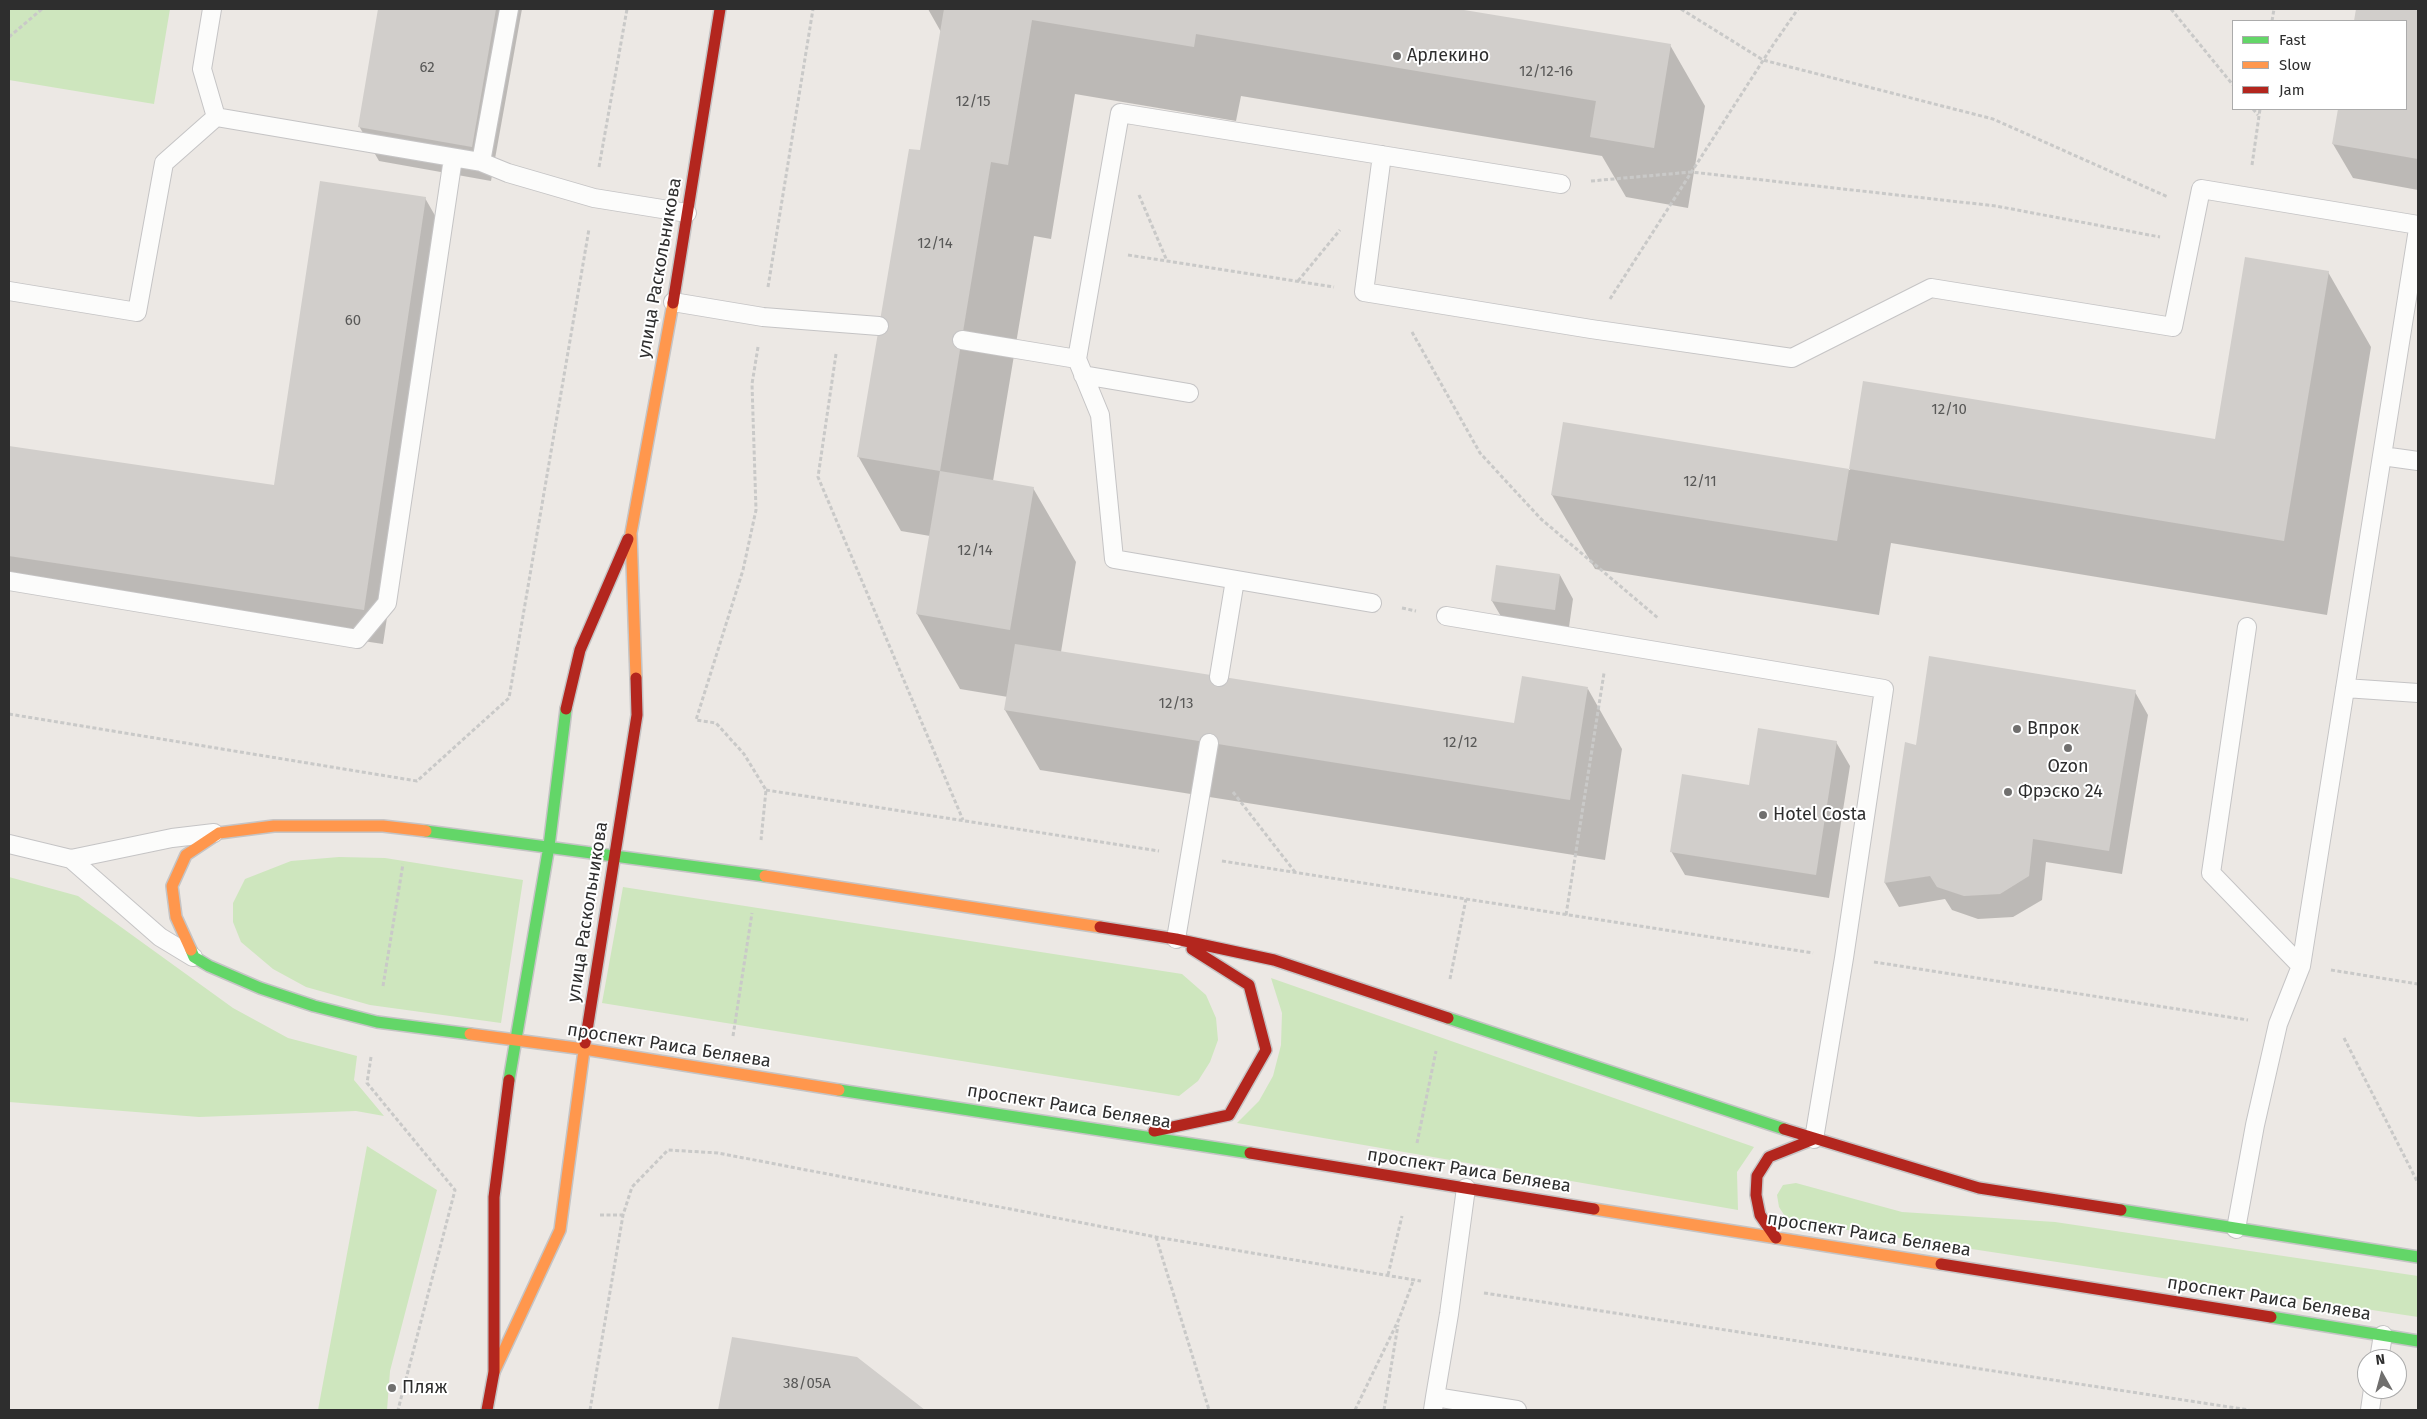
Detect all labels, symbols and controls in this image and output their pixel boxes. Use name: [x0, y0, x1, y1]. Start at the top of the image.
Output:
legend: [2232, 20, 2407, 110]
text: Fast: [2279, 31, 2306, 49]
place label: Арлекино: [1407, 45, 1489, 67]
marker: Арлекино: [1391, 50, 1403, 62]
text: Slow: [2279, 56, 2311, 74]
house number: 62: [419, 59, 435, 77]
house number: 12/12-16: [1519, 63, 1573, 81]
text: Jam: [2279, 81, 2305, 99]
house number: 12/15: [956, 93, 990, 111]
street label: улица Раскольникова: [633, 176, 687, 360]
house number: 12/14: [917, 235, 953, 253]
house number: 60: [345, 312, 361, 330]
house number: 12/10: [1931, 401, 1967, 419]
house number: 12/11: [1683, 473, 1717, 491]
house number: 12/14: [957, 542, 993, 560]
house number: 12/13: [1159, 695, 1193, 713]
place label: Впрок: [2027, 718, 2079, 740]
marker: Впрок: [2011, 723, 2023, 735]
house number: 12/12: [1443, 734, 1477, 752]
marker: Ozon: [2062, 742, 2074, 754]
place label: Ozon: [2047, 756, 2089, 778]
place label: Фрэско 24: [2018, 781, 2103, 803]
marker: Фрэско 24: [2002, 786, 2014, 798]
place label: Hotel Costa: [1773, 804, 1867, 826]
marker: Hotel Costa: [1757, 809, 1769, 821]
street label: улица Раскольникова: [563, 820, 613, 1004]
street label: проспект Раиса Беляева: [566, 1019, 772, 1073]
street label: проспект Раиса Беляева: [966, 1080, 1172, 1134]
street label: проспект Раиса Беляева: [1366, 1144, 1572, 1198]
street label: проспект Раиса Беляева: [1766, 1208, 1972, 1262]
street label: проспект Раиса Беляева: [2166, 1272, 2372, 1326]
north arrow: [2357, 1349, 2407, 1399]
text: N: [2375, 1351, 2386, 1369]
house number: 38/05А: [783, 1375, 831, 1393]
place label: Пляж: [402, 1377, 447, 1399]
marker: Пляж: [386, 1382, 398, 1394]

